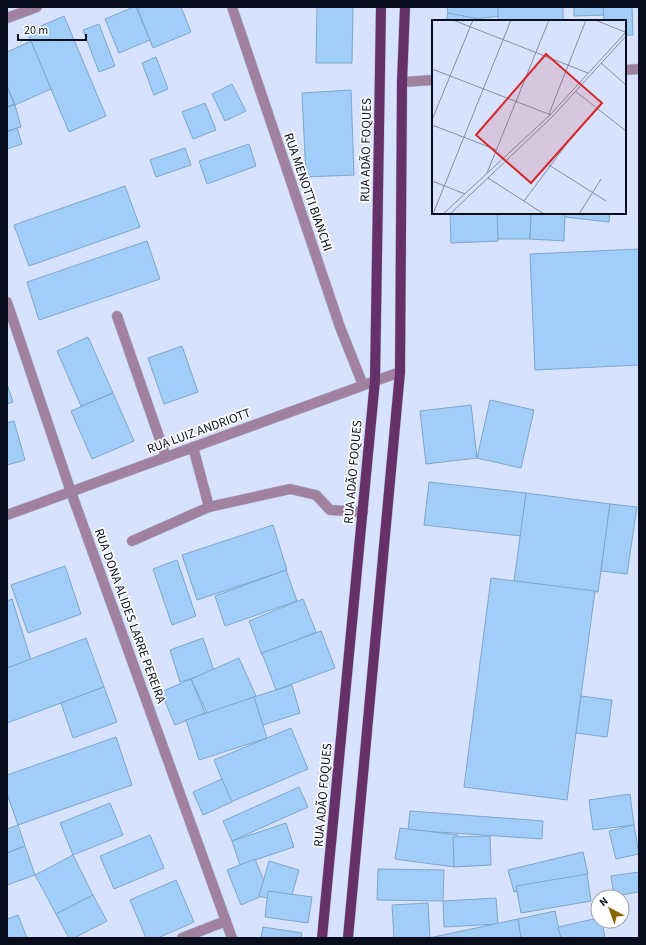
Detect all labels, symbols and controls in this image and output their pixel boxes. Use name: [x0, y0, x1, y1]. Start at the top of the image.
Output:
scale bar: [18, 16, 86, 42]
inset map: [432, 20, 626, 214]
text: 20 m: [24, 22, 48, 39]
street label: RUA ADÃO FOQUES: [356, 98, 376, 202]
street label: RUA MENOTTI BIANCHI: [279, 130, 337, 254]
street label: RUA LUIZ ANDRIOTT: [145, 404, 253, 458]
street label: RUA ADÃO FOQUES: [339, 419, 367, 525]
street label: RUA DONA ALIDES LARRE PEREIRA: [90, 526, 170, 707]
street label: RUA ADÃO FOQUES: [309, 742, 337, 848]
north arrow: [590, 889, 630, 929]
text: N: [596, 894, 611, 910]

